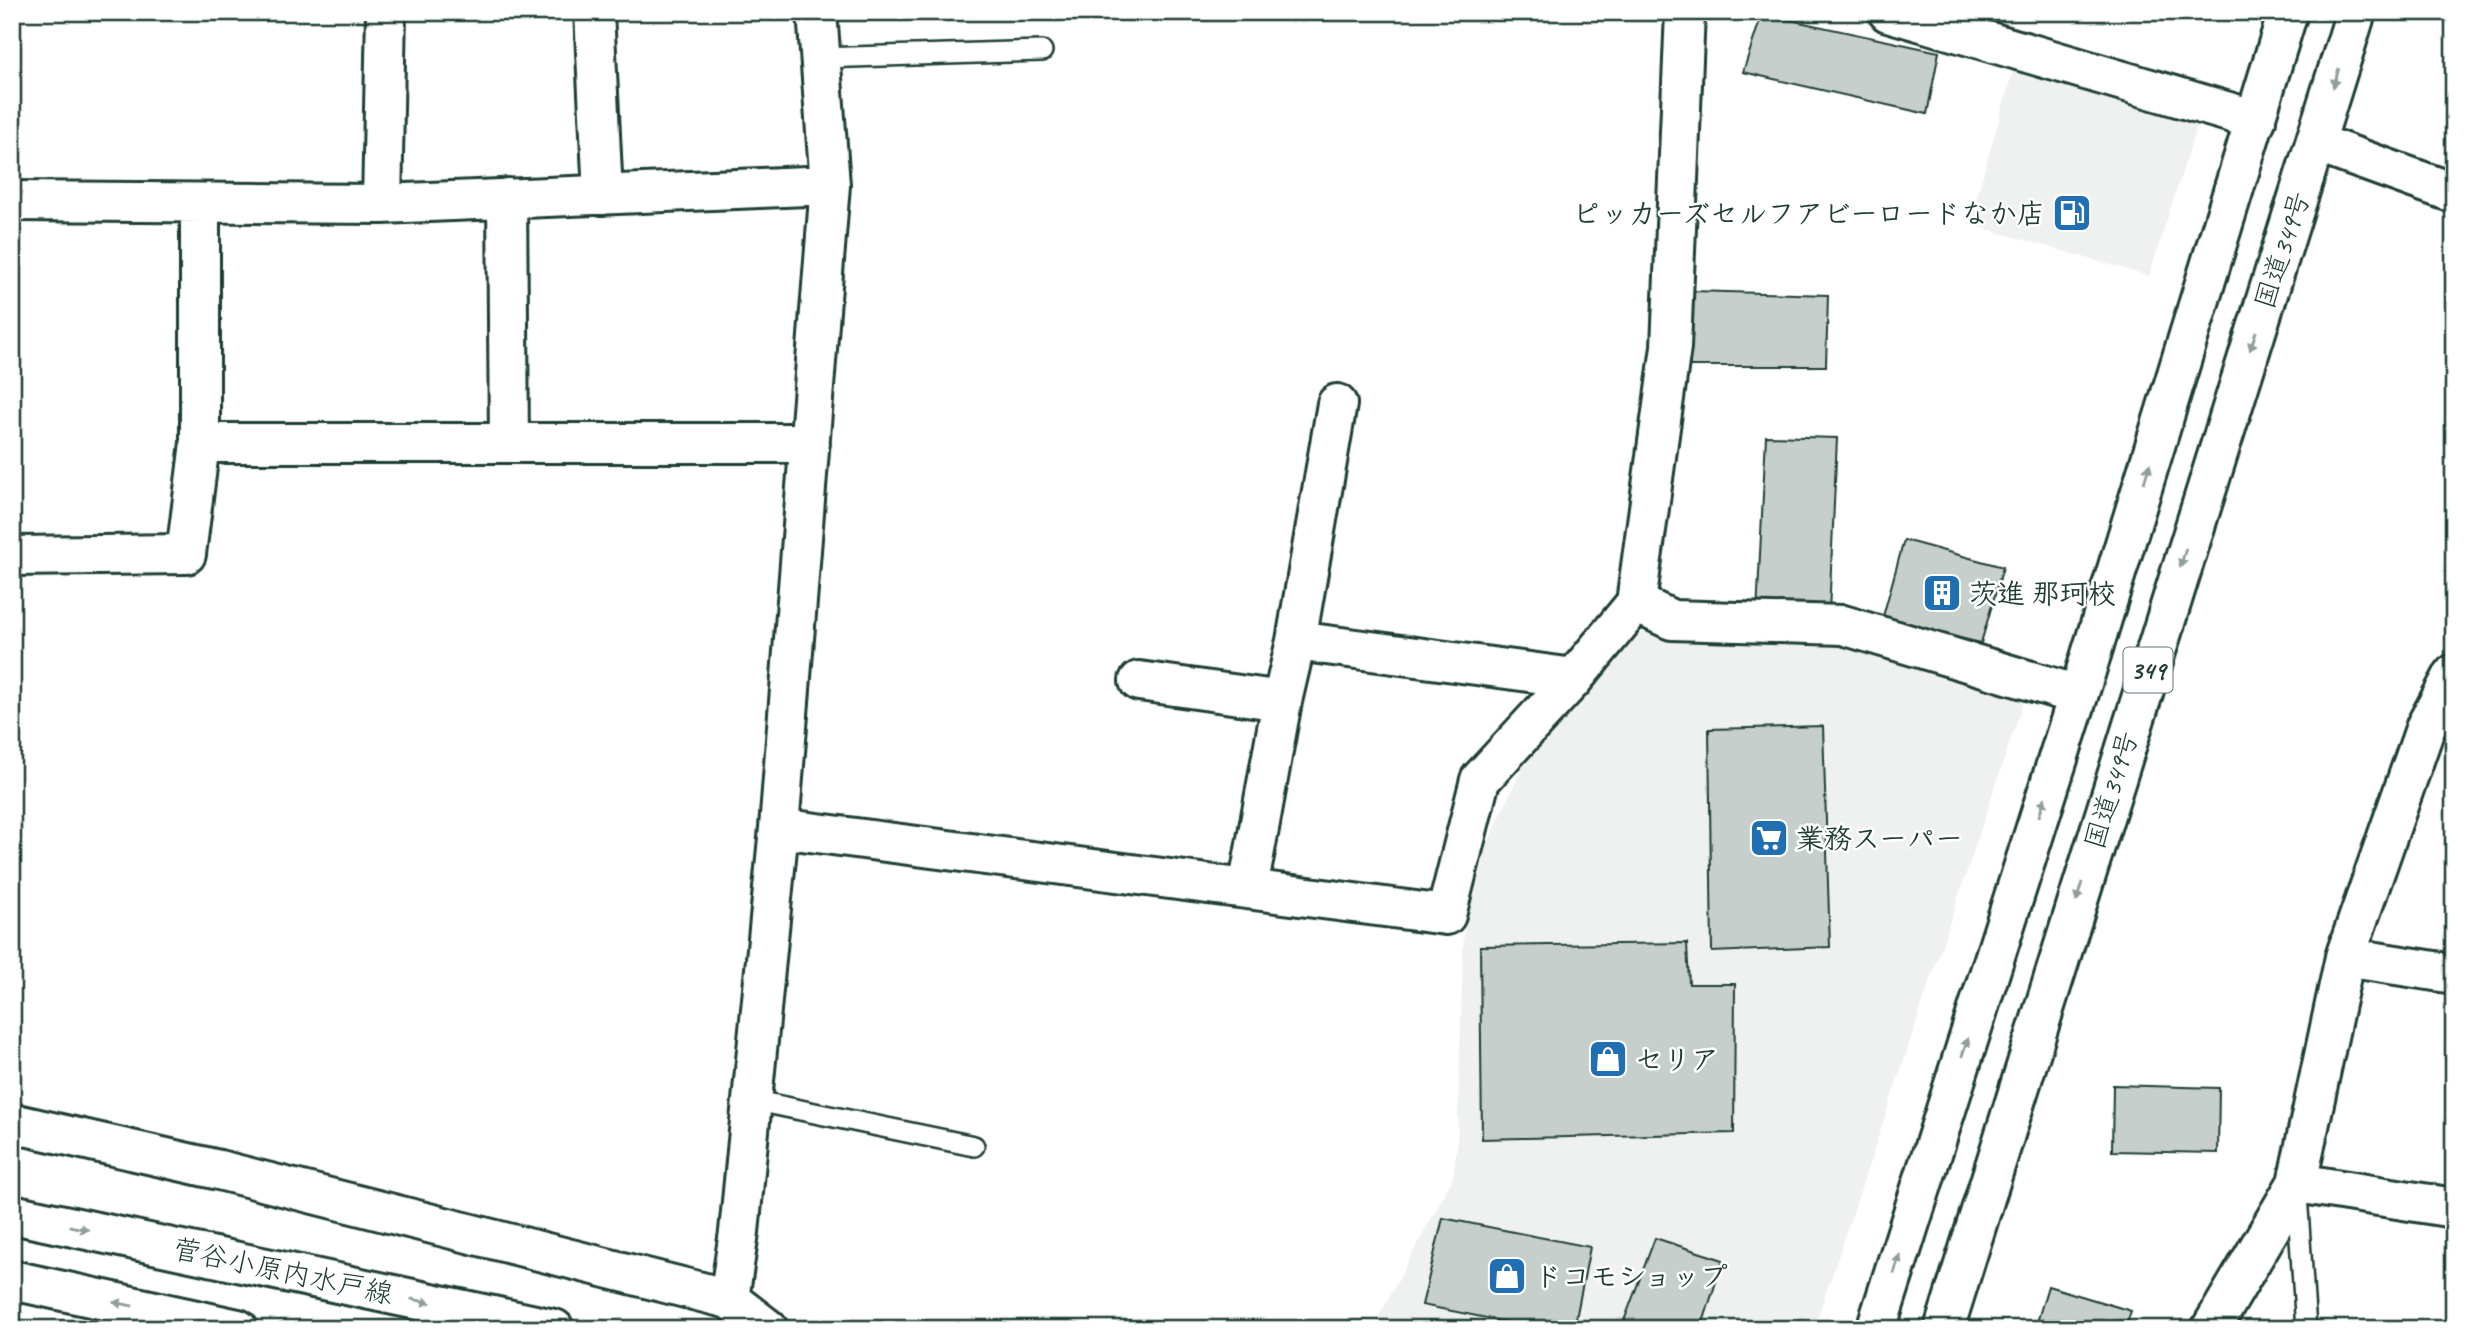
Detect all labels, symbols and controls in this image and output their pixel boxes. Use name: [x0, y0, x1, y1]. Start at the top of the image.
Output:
one-way arrow: [2331, 67, 2341, 88]
street label: 国道349号: [2247, 187, 2317, 313]
fuel station icon: ピッカーズセルフアビーロードなか店: [2051, 192, 2093, 234]
place label: ピッカーズセルフアビーロードなか店: [1572, 196, 2045, 231]
one-way arrow: [2247, 331, 2257, 352]
one-way arrow: [2142, 462, 2153, 483]
one-way arrow: [2178, 548, 2188, 569]
building icon: 茨進 那珂校: [1921, 572, 1963, 614]
place label: 茨進 那珂校: [1969, 576, 2116, 611]
road number: 349: [2124, 648, 2172, 692]
street label: 国道349号: [2076, 727, 2146, 853]
one-way arrow: [2037, 796, 2048, 817]
supermarket icon: 業務スーパー: [1748, 817, 1790, 859]
place label: 業務スーパー: [1796, 821, 1963, 856]
one-way arrow: [2074, 882, 2084, 903]
one-way arrow: [1961, 1036, 1971, 1057]
shop icon: セリア: [1587, 1038, 1629, 1080]
place label: セリア: [1635, 1042, 1719, 1077]
one-way arrow: [68, 1222, 90, 1233]
street label: 菅谷小原内水戸線: [170, 1231, 396, 1311]
one-way arrow: [1892, 1253, 1903, 1274]
shop icon: ドコモショップ: [1486, 1255, 1528, 1297]
place label: ドコモショップ: [1534, 1259, 1728, 1294]
one-way arrow: [410, 1295, 432, 1306]
one-way arrow: [112, 1298, 134, 1309]

